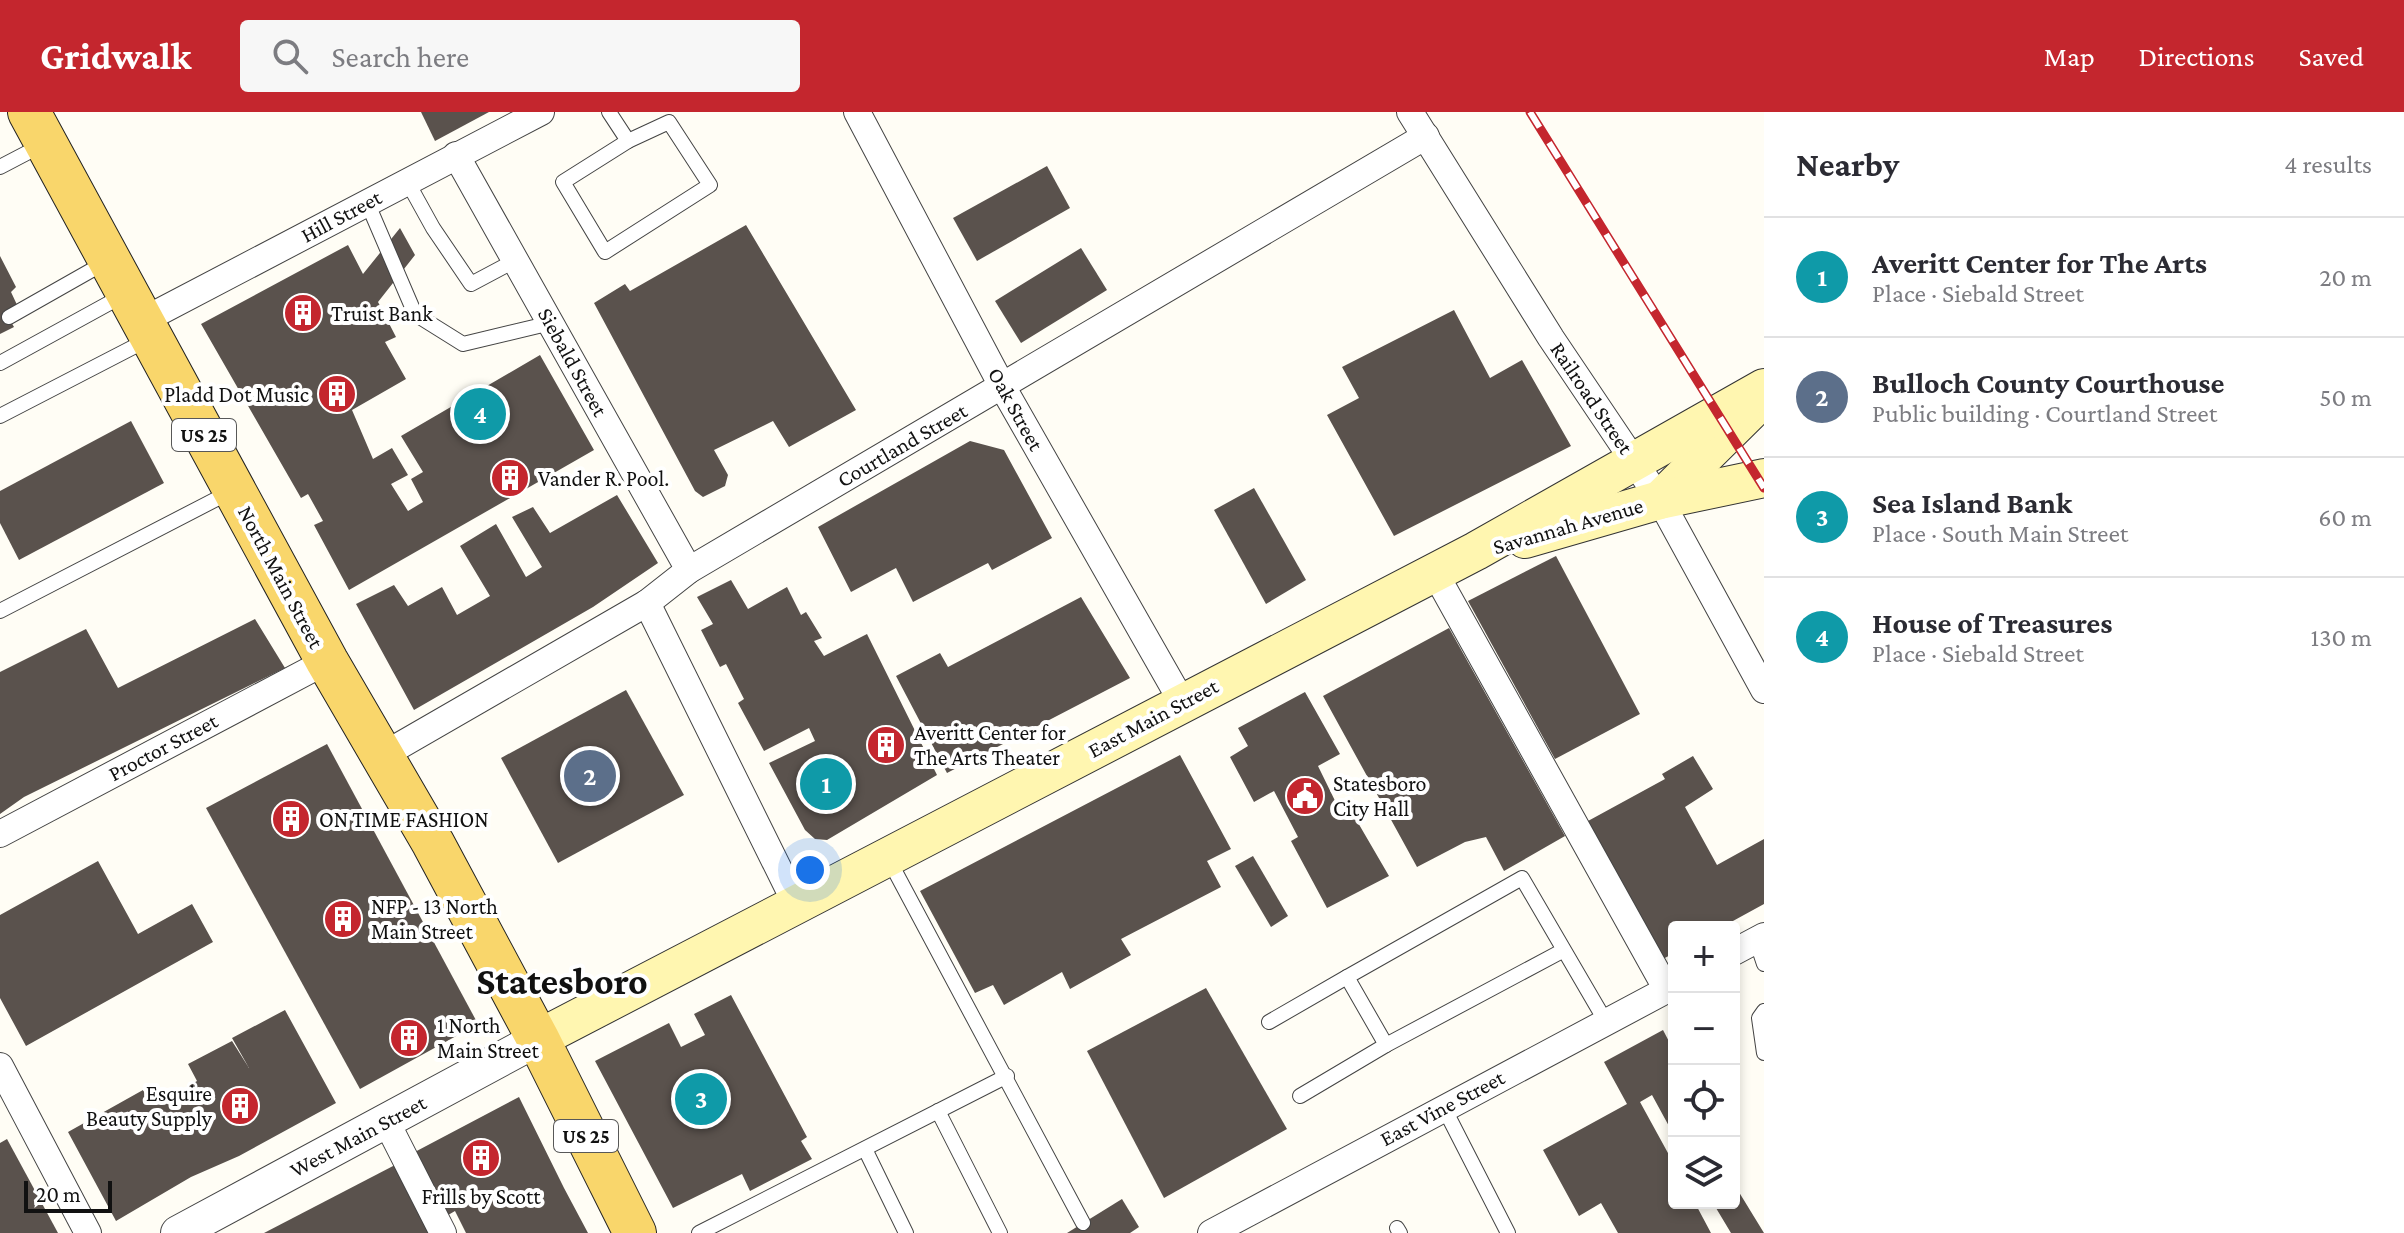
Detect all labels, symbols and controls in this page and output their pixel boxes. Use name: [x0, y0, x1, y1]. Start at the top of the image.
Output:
search box: [240, 20, 800, 92]
icon: search: [268, 34, 312, 78]
text: Gridwalk: [40, 35, 192, 77]
text: Search here: [332, 40, 469, 73]
text: Map: [2044, 41, 2095, 72]
text: Directions: [2139, 41, 2254, 72]
text: Saved: [2298, 41, 2364, 72]
text: Nearby: [1796, 146, 1899, 183]
text: 4 results: [2284, 150, 2372, 179]
street label: Hill Street: [297, 184, 386, 248]
text: Averitt Center for The Arts: [1872, 246, 2207, 279]
text: 1: [1817, 263, 1827, 292]
text: 20 m: [2319, 263, 2372, 292]
text: Place · Siebald Street: [1872, 279, 2084, 308]
building icon: Truist Bank: [282, 292, 324, 334]
place label: Truist Bank: [331, 301, 433, 326]
street label: Siebald Street: [533, 303, 613, 421]
street label: Railroad Street: [1545, 337, 1639, 459]
street label: Oak Street: [983, 363, 1049, 456]
text: Bulloch County Courthouse: [1872, 366, 2224, 399]
building icon: Pladd Dot Music: [316, 373, 358, 415]
place label: Pladd Dot Music: [164, 382, 309, 407]
text: 2: [1815, 383, 1829, 412]
text: 50 m: [2319, 383, 2372, 412]
pin: 4: [454, 384, 506, 444]
street label: Courtland Street: [833, 397, 972, 492]
text: Public building · Courtland Street: [1872, 399, 2217, 428]
road number: US 25: [172, 419, 236, 451]
building icon: Vander R. Pool.: [489, 457, 531, 499]
place label: Vander R. Pool.: [538, 466, 669, 491]
text: Sea Island Bank: [1872, 486, 2072, 519]
street label: Savannah Avenue: [1490, 493, 1646, 559]
street label: North Main Street: [233, 501, 329, 653]
text: 3: [1816, 503, 1828, 532]
text: 60 m: [2318, 503, 2372, 532]
text: Place · South Main Street: [1872, 519, 2128, 548]
text: House of Treasures: [1872, 606, 2113, 639]
text: 4: [1815, 623, 1829, 652]
text: 130 m: [2311, 623, 2372, 652]
text: Place · Siebald Street: [1872, 639, 2084, 668]
street label: East Main Street: [1084, 673, 1223, 763]
street label: Proctor Street: [104, 707, 222, 786]
place label: Averitt Center for The Arts Theater: [914, 720, 1066, 770]
building icon: Averitt Center for The Arts Theater: [865, 724, 907, 766]
pin: 2: [564, 746, 616, 806]
pin: 1: [800, 754, 852, 814]
place label: Statesboro City Hall: [1333, 771, 1427, 821]
public building icon: Statesboro City Hall: [1284, 775, 1326, 817]
building icon: ON TIME FASHION: [270, 798, 312, 840]
place label: ON TIME FASHION: [319, 807, 489, 832]
your location: [790, 850, 830, 890]
place label: NFP - 13 North Main Street: [371, 894, 498, 944]
building icon: NFP - 13 North Main Street: [322, 898, 364, 940]
map controls: [1668, 921, 1740, 1209]
button: +: [1668, 921, 1740, 993]
district label: Statesboro: [476, 960, 648, 1002]
button: −: [1668, 993, 1740, 1065]
place label: 1 North Main Street: [437, 1013, 539, 1063]
building icon: 1 North Main Street: [388, 1017, 430, 1059]
street label: East Vine Street: [1376, 1064, 1509, 1151]
button: locate: [1668, 1065, 1740, 1137]
pin: 3: [675, 1069, 727, 1129]
place label: Esquire Beauty Supply: [86, 1081, 213, 1131]
building icon: Esquire Beauty Supply: [219, 1085, 261, 1127]
street label: West Main Street: [286, 1089, 431, 1182]
road number: US 25: [554, 1120, 618, 1152]
building icon: Frills by Scott: [460, 1137, 502, 1179]
button: layers: [1668, 1137, 1740, 1209]
scale bar: [24, 1177, 112, 1213]
text: 20 m: [36, 1182, 81, 1207]
place label: Frills by Scott: [422, 1184, 541, 1209]

